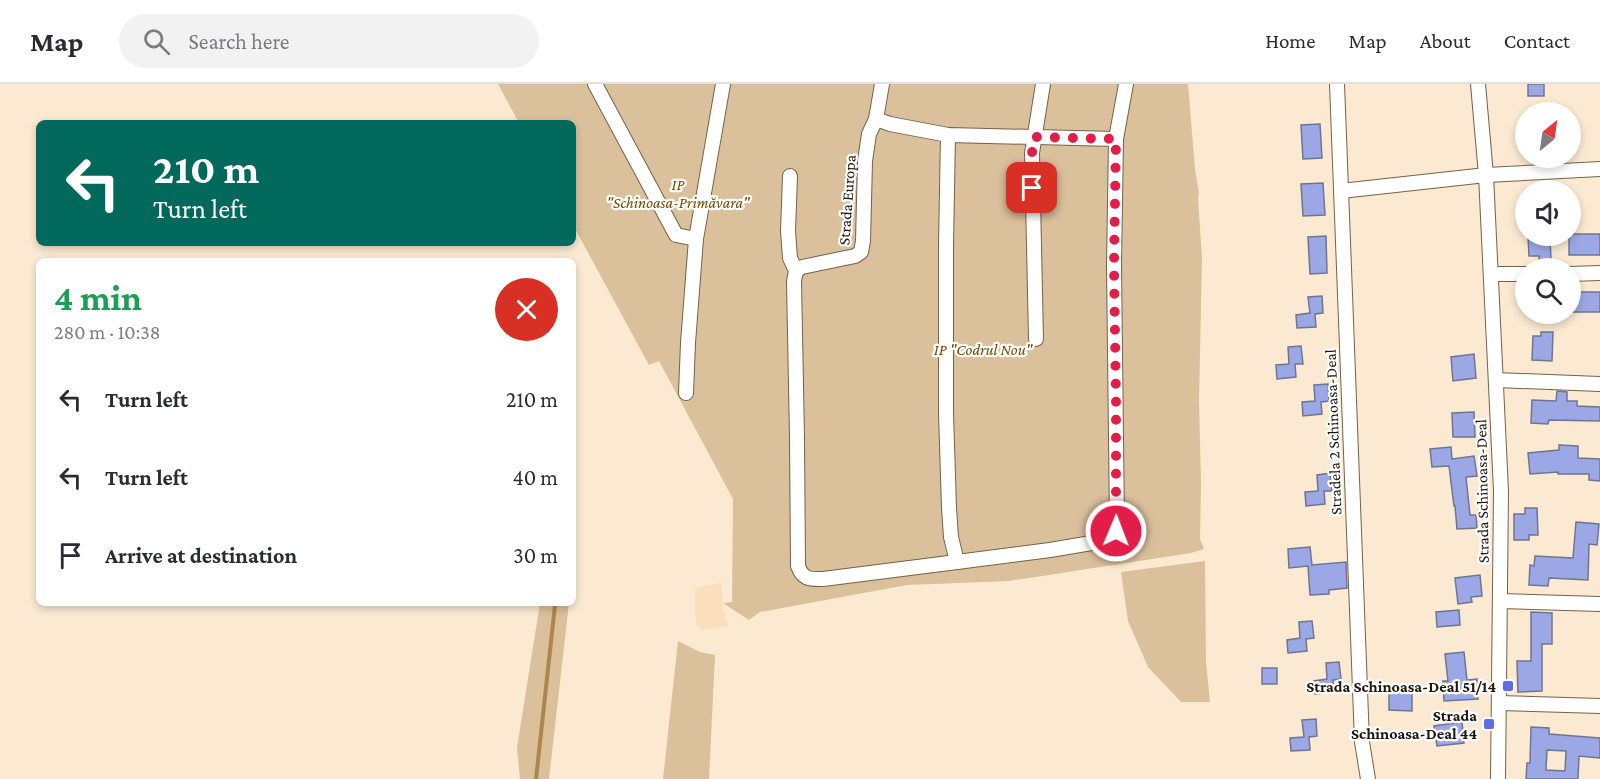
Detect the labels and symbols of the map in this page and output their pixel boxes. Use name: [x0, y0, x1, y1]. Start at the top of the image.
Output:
north arrow: [1515, 102, 1581, 168]
street label: Strada Europa: [835, 154, 860, 246]
pin: [1006, 162, 1057, 213]
park label: IP "Schinoasa-Primăvara": [607, 176, 751, 211]
park label: IP "Codrul Nou": [934, 341, 1034, 358]
street label: Stradela 2 Schinoasa-Deal: [1322, 349, 1344, 515]
street label: Strada Schinoasa-Deal: [1472, 419, 1492, 563]
position arrow: [1084, 499, 1148, 563]
place label: Strada Schinoasa-Deal 51/14: [1306, 678, 1496, 695]
marker: Strada Schinoasa-Deal 51/14: [1501, 679, 1515, 693]
place label: Strada Schinoasa-Deal 44: [1351, 707, 1477, 742]
marker: Strada Schinoasa-Deal 44: [1482, 717, 1496, 731]

